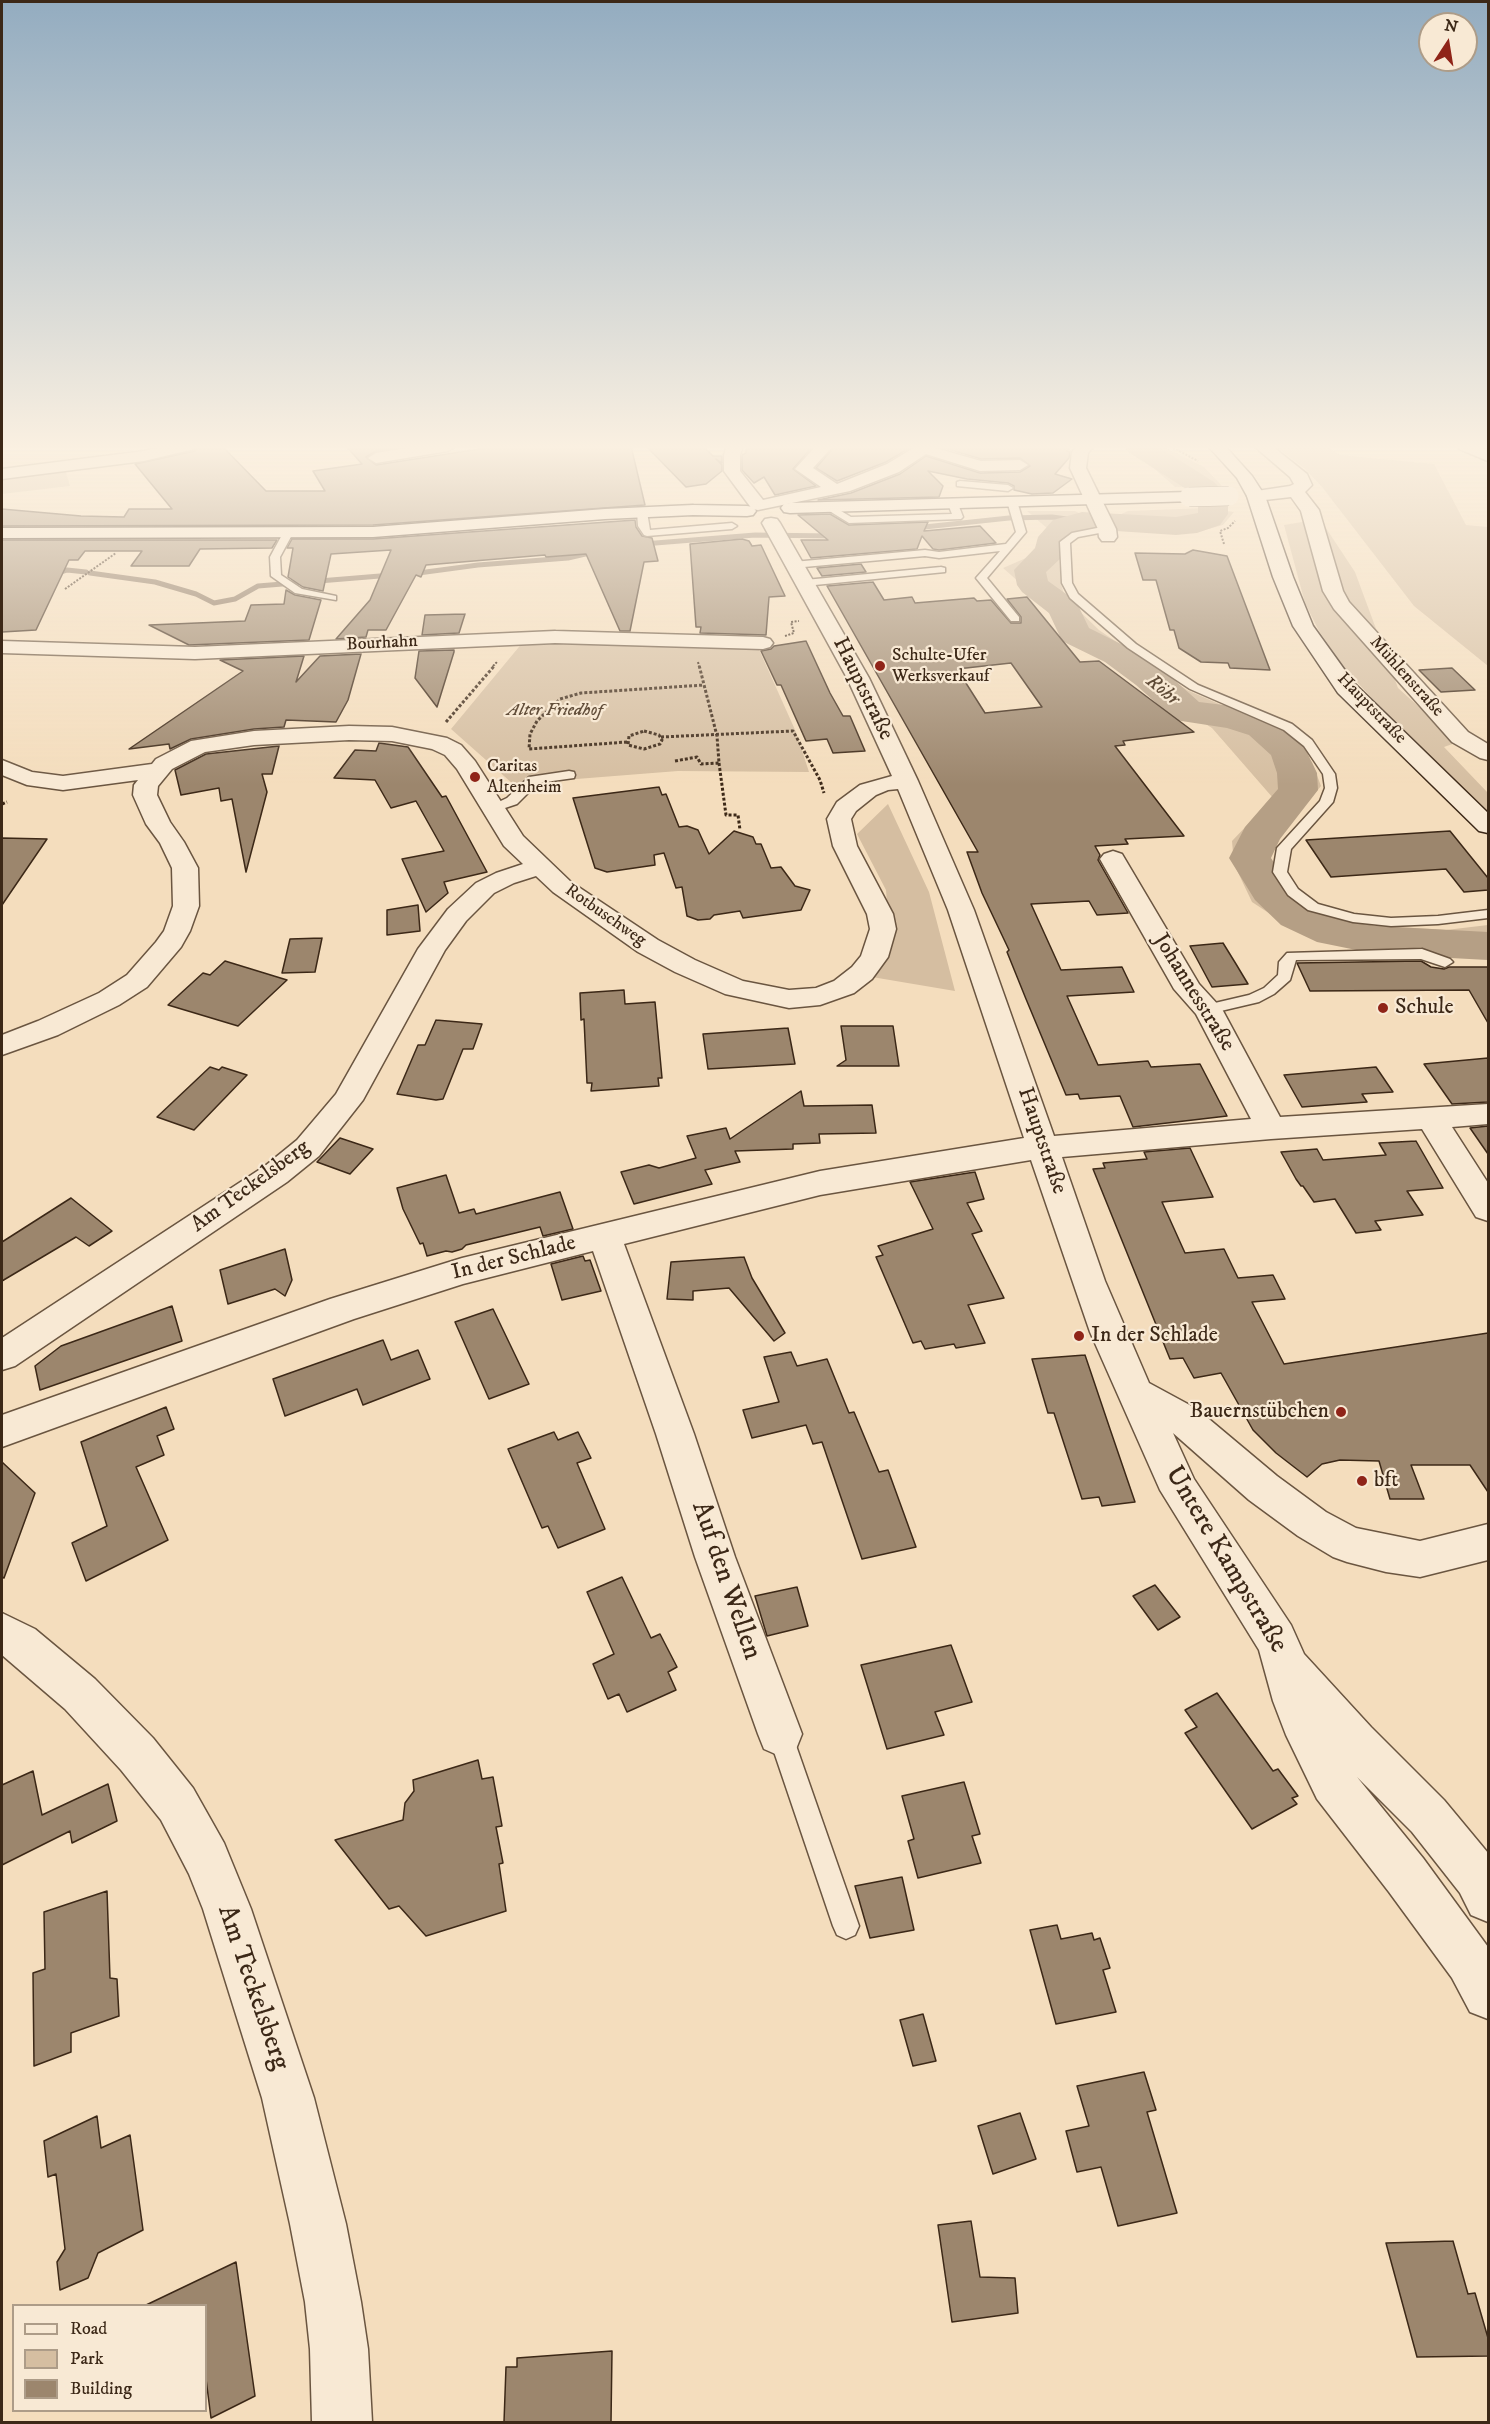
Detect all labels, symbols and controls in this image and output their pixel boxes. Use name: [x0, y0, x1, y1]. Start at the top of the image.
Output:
north arrow: [1418, 12, 1478, 72]
text: N: [1443, 15, 1460, 37]
street label: Bourhahn: [346, 631, 418, 657]
street label: Mühlenstraße: [1364, 632, 1448, 722]
street label: Hauptstraße: [826, 633, 898, 745]
place label: Schulte-Ufer Werksverkauf: [892, 645, 990, 688]
marker: Schulte-Ufer Werksverkauf: [873, 659, 887, 673]
street label: Hauptstraße: [1332, 669, 1410, 749]
water label: Röhr: [1140, 670, 1184, 712]
park label: Alter Friedhof: [507, 700, 603, 722]
place label: Caritas Altenheim: [487, 756, 561, 798]
marker: Caritas Altenheim: [468, 770, 482, 784]
street label: Rotbuschweg: [560, 880, 650, 952]
street label: Johannesstraße: [1146, 929, 1240, 1057]
place label: Schule: [1395, 995, 1454, 1021]
marker: Schule: [1376, 1001, 1390, 1015]
street label: Hauptstraße: [1010, 1084, 1072, 1198]
street label: Am Teckelsberg: [186, 1135, 316, 1239]
street label: In der Schlade: [449, 1231, 579, 1287]
place label: In der Schlade: [1091, 1323, 1218, 1349]
marker: In der Schlade: [1072, 1329, 1086, 1343]
place label: Bauernstübchen: [1189, 1399, 1329, 1425]
marker: Bauernstübchen: [1334, 1405, 1348, 1419]
street label: Untere Kampstraße: [1157, 1461, 1293, 1659]
place label: bft: [1374, 1468, 1398, 1494]
marker: bft: [1355, 1474, 1369, 1488]
street label: Auf den Wellen: [683, 1498, 767, 1664]
street label: Am Teckelsberg: [209, 1901, 295, 2075]
legend: [12, 2304, 207, 2412]
text: Road: [70, 2318, 107, 2340]
text: Park: [70, 2348, 104, 2370]
text: Building: [70, 2378, 132, 2400]

